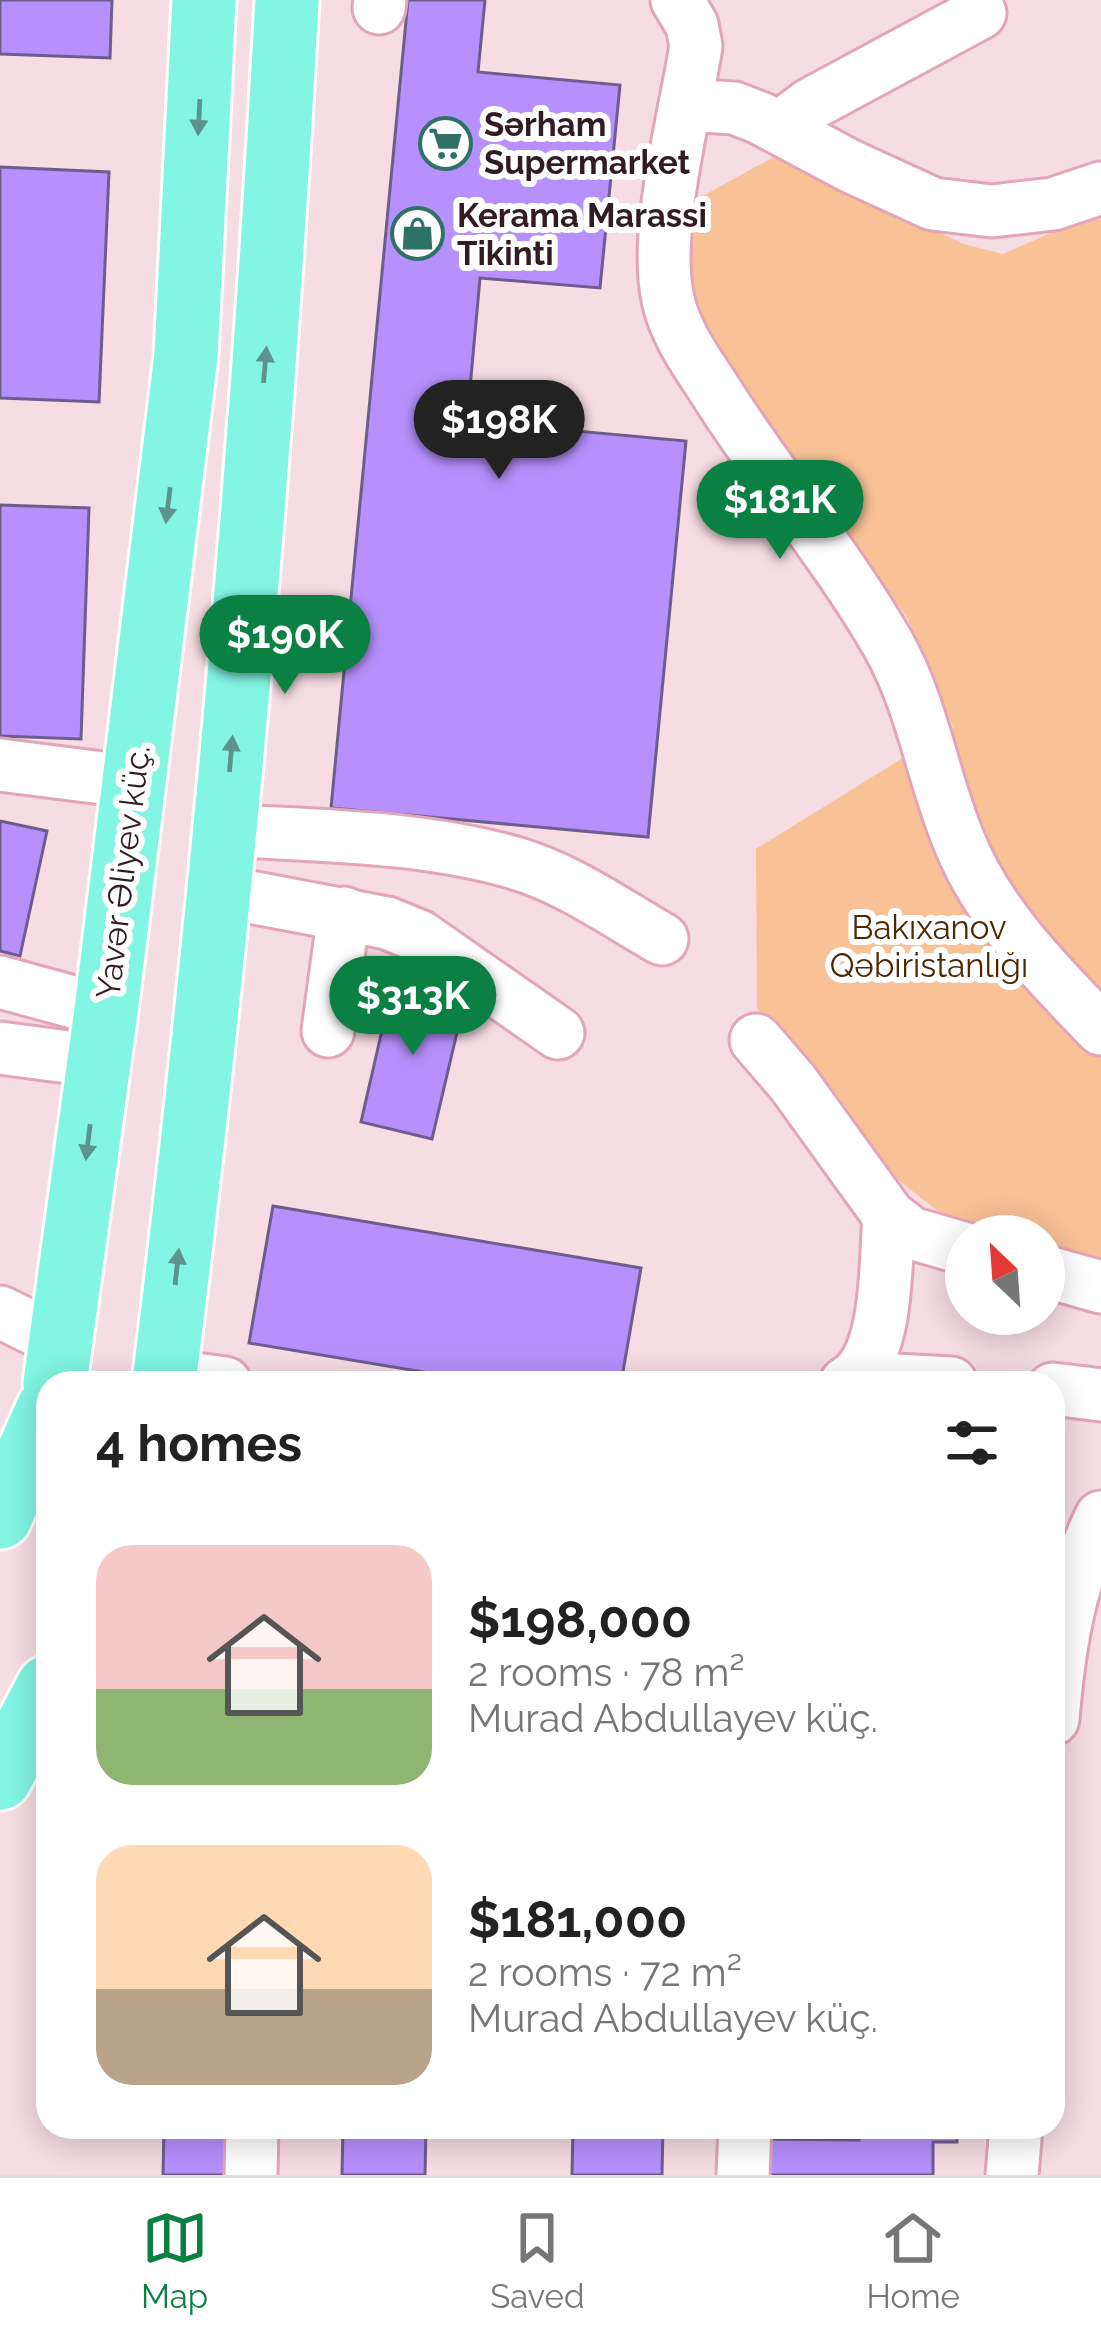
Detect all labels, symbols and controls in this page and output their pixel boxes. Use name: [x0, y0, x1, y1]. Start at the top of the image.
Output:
one-way arrow: [189, 99, 208, 137]
place label: Sərham Supermarket: [484, 105, 691, 182]
supermarket icon: Sərham Supermarket: [417, 115, 473, 171]
place label: Kerama Marassi Tikinti: [457, 196, 707, 273]
shop icon: Kerama Marassi Tikinti: [390, 206, 446, 262]
one-way arrow: [256, 346, 275, 383]
pin: $198K: [415, 380, 583, 482]
text: $198K: [441, 396, 557, 442]
pin: $181K: [696, 460, 864, 562]
text: $181K: [724, 476, 836, 522]
one-way arrow: [158, 487, 177, 525]
pin: $190K: [201, 595, 369, 697]
text: $190K: [226, 611, 344, 657]
one-way arrow: [222, 734, 241, 772]
street label: Yavər Əliyev küç.: [88, 743, 158, 1001]
park label: Bakıxanov Qəbiristanlığı: [830, 908, 1028, 985]
pin: $313K: [329, 956, 497, 1058]
text: $313K: [356, 972, 470, 1018]
one-way arrow: [79, 1124, 98, 1162]
north arrow: [945, 1215, 1065, 1335]
map controls: [945, 1215, 1065, 1335]
one-way arrow: [167, 1248, 186, 1285]
icon: filters: [939, 1410, 1005, 1476]
text: 4 homes: [96, 1413, 302, 1473]
text: $198,000: [468, 1589, 692, 1649]
icon: home: [192, 1593, 336, 1737]
text: 2 rooms · 78 m²: [468, 1649, 745, 1695]
text: Murad Abdullayev küç.: [468, 1695, 878, 1741]
text: $181,000: [468, 1889, 687, 1949]
icon: home: [192, 1893, 336, 2037]
text: 2 rooms · 72 m²: [468, 1949, 742, 1995]
text: Murad Abdullayev küç.: [468, 1995, 878, 2041]
tab: Map: [141, 2205, 208, 2316]
tab: Saved: [490, 2205, 585, 2316]
tab: Home: [867, 2205, 960, 2316]

